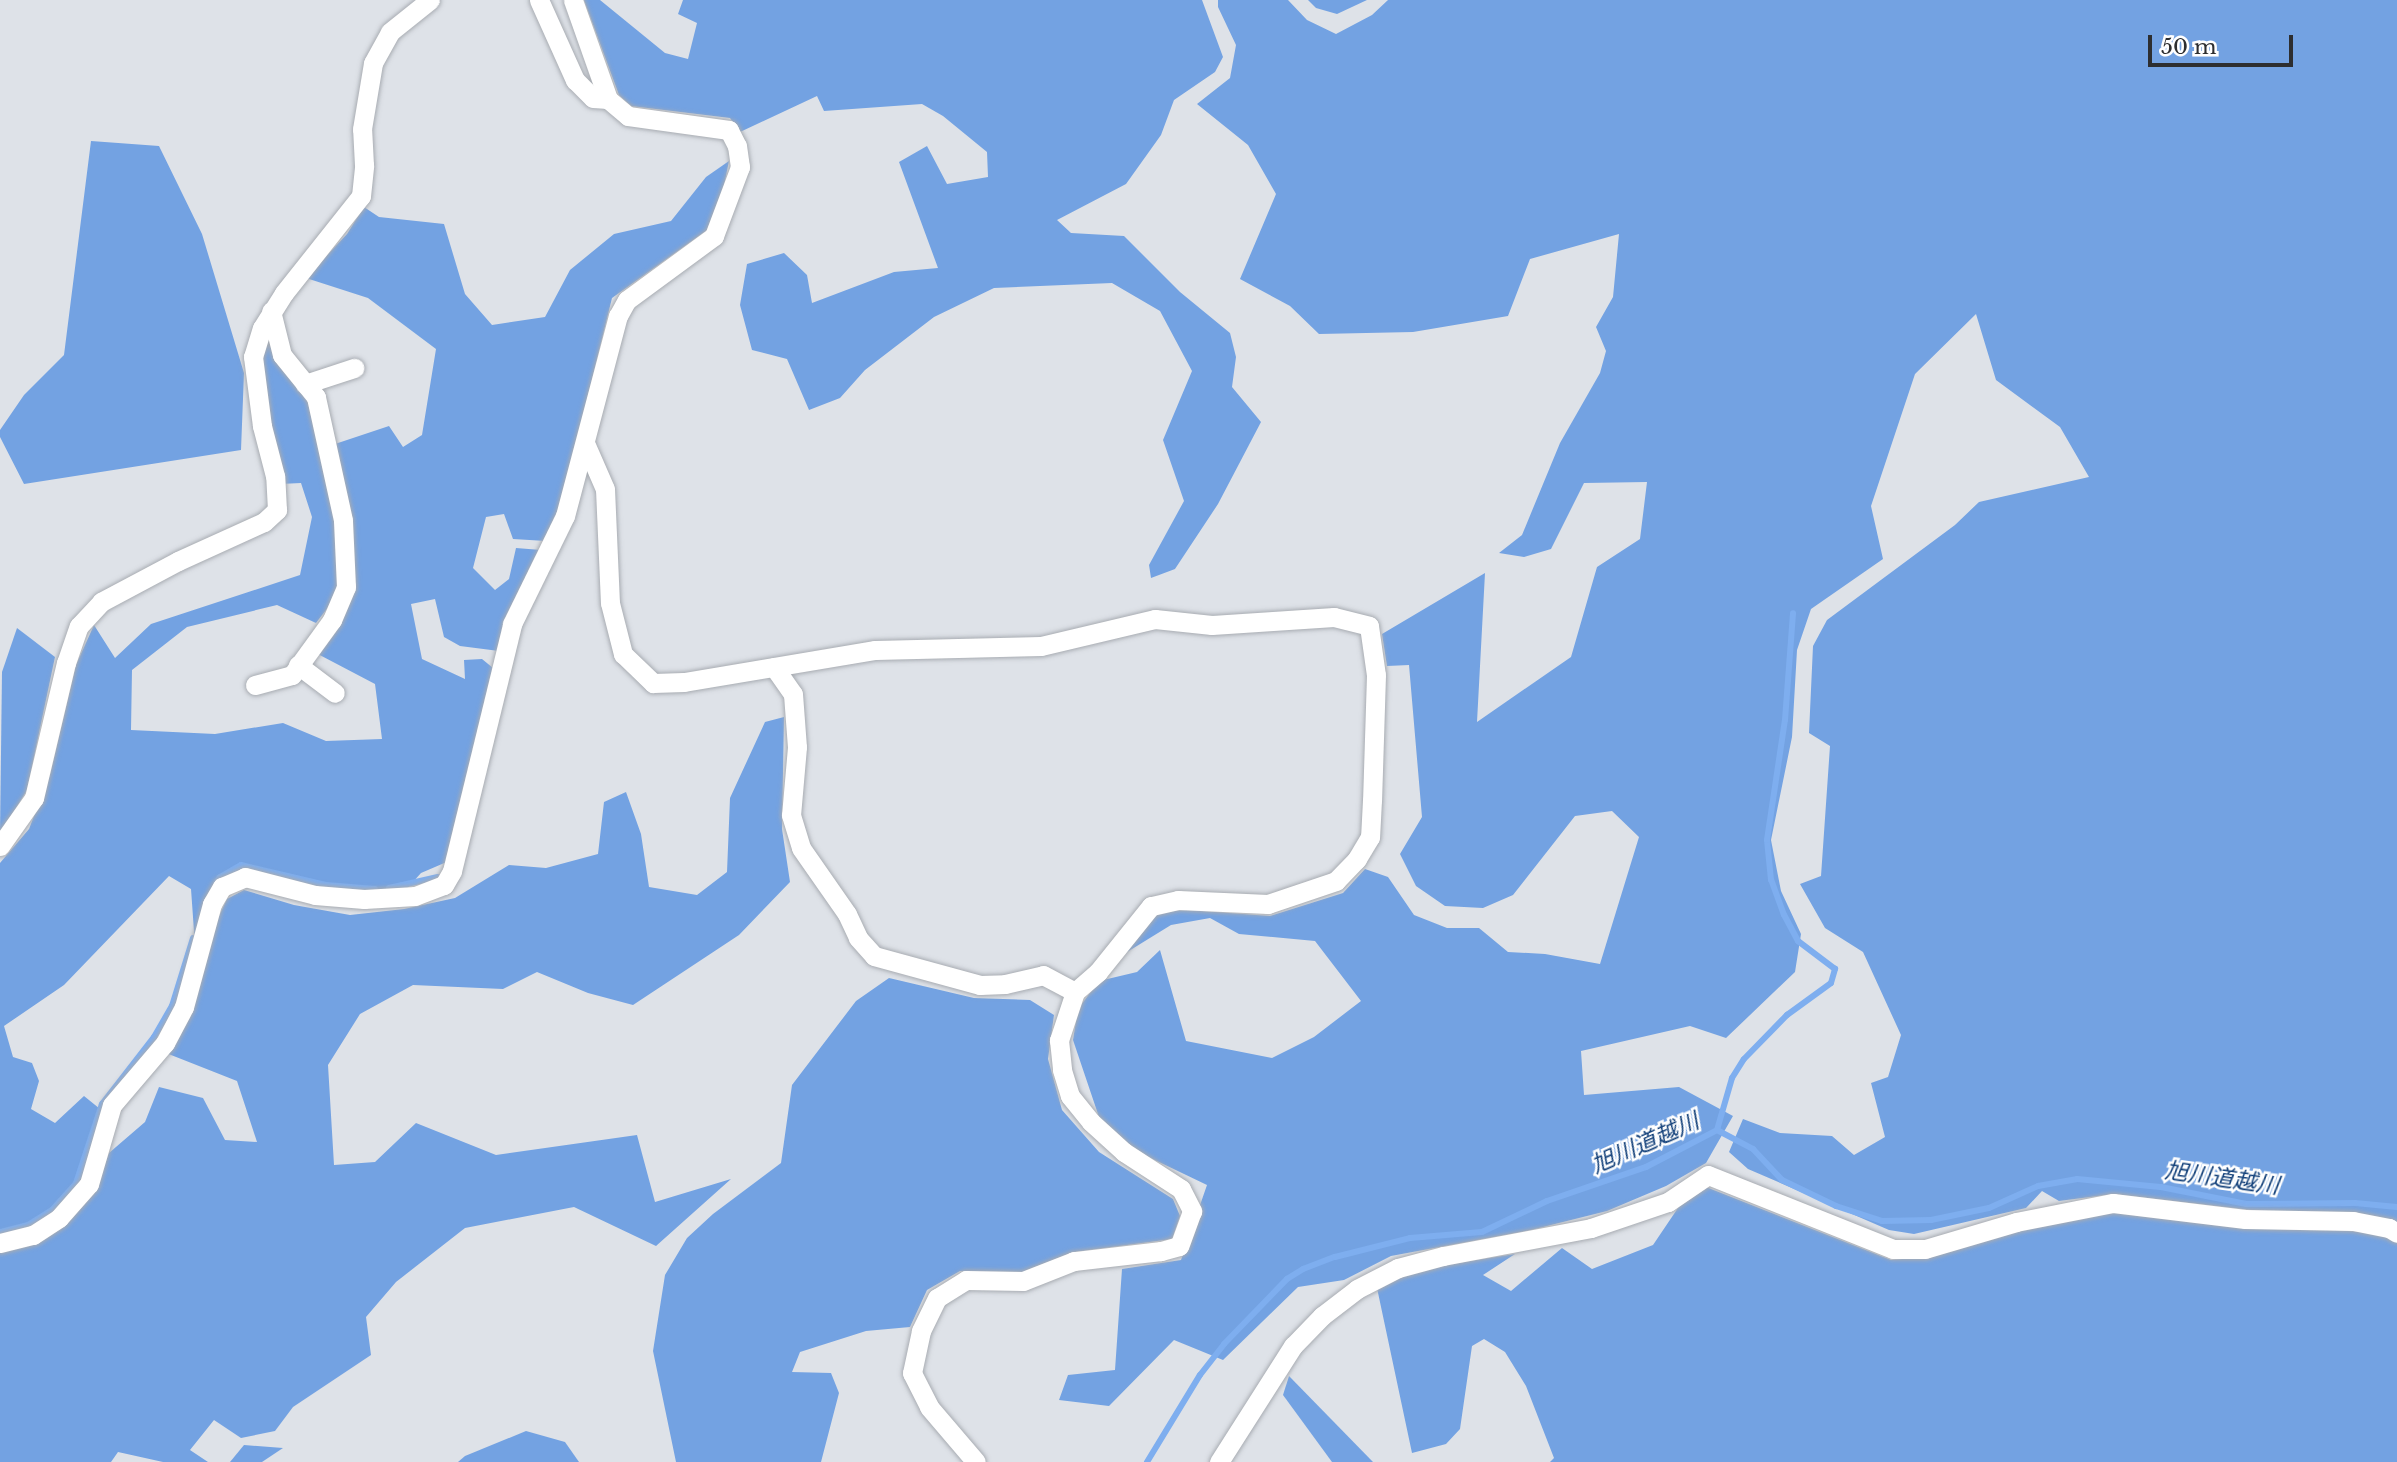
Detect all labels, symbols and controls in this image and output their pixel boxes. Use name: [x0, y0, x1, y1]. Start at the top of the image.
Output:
scale bar: [2152, 21, 2297, 65]
text: 50 m: [2161, 34, 2216, 60]
water label: 旭川道越川: [1587, 1107, 1703, 1179]
water label: 旭川道越川: [2163, 1156, 2281, 1200]

